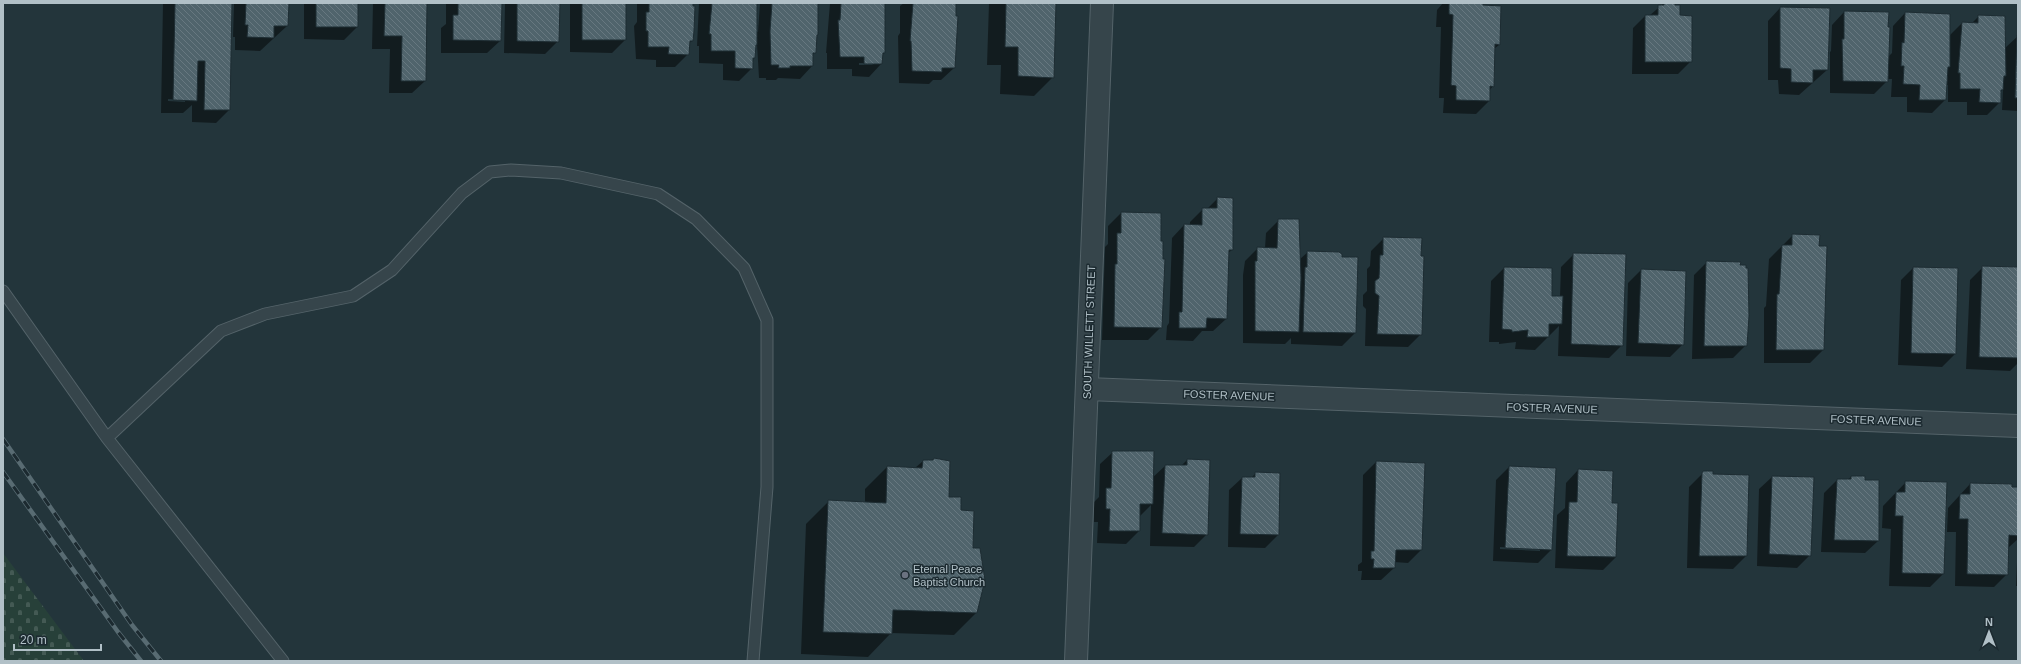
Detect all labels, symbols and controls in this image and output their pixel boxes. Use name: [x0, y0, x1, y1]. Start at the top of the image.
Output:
street label: SOUTH WILLETT STREET: [1081, 264, 1097, 399]
street label: FOSTER AVENUE: [1183, 387, 1275, 403]
street label: FOSTER AVENUE: [1506, 400, 1598, 416]
street label: FOSTER AVENUE: [1830, 412, 1922, 428]
place label: Eternal Peace Baptist Church: [913, 563, 985, 588]
marker: Eternal Peace Baptist Church: [900, 570, 910, 580]
north arrow: [1969, 612, 2009, 652]
text: N: [1985, 616, 1993, 628]
scale bar: [14, 626, 101, 652]
text: 20 m: [20, 633, 47, 647]

